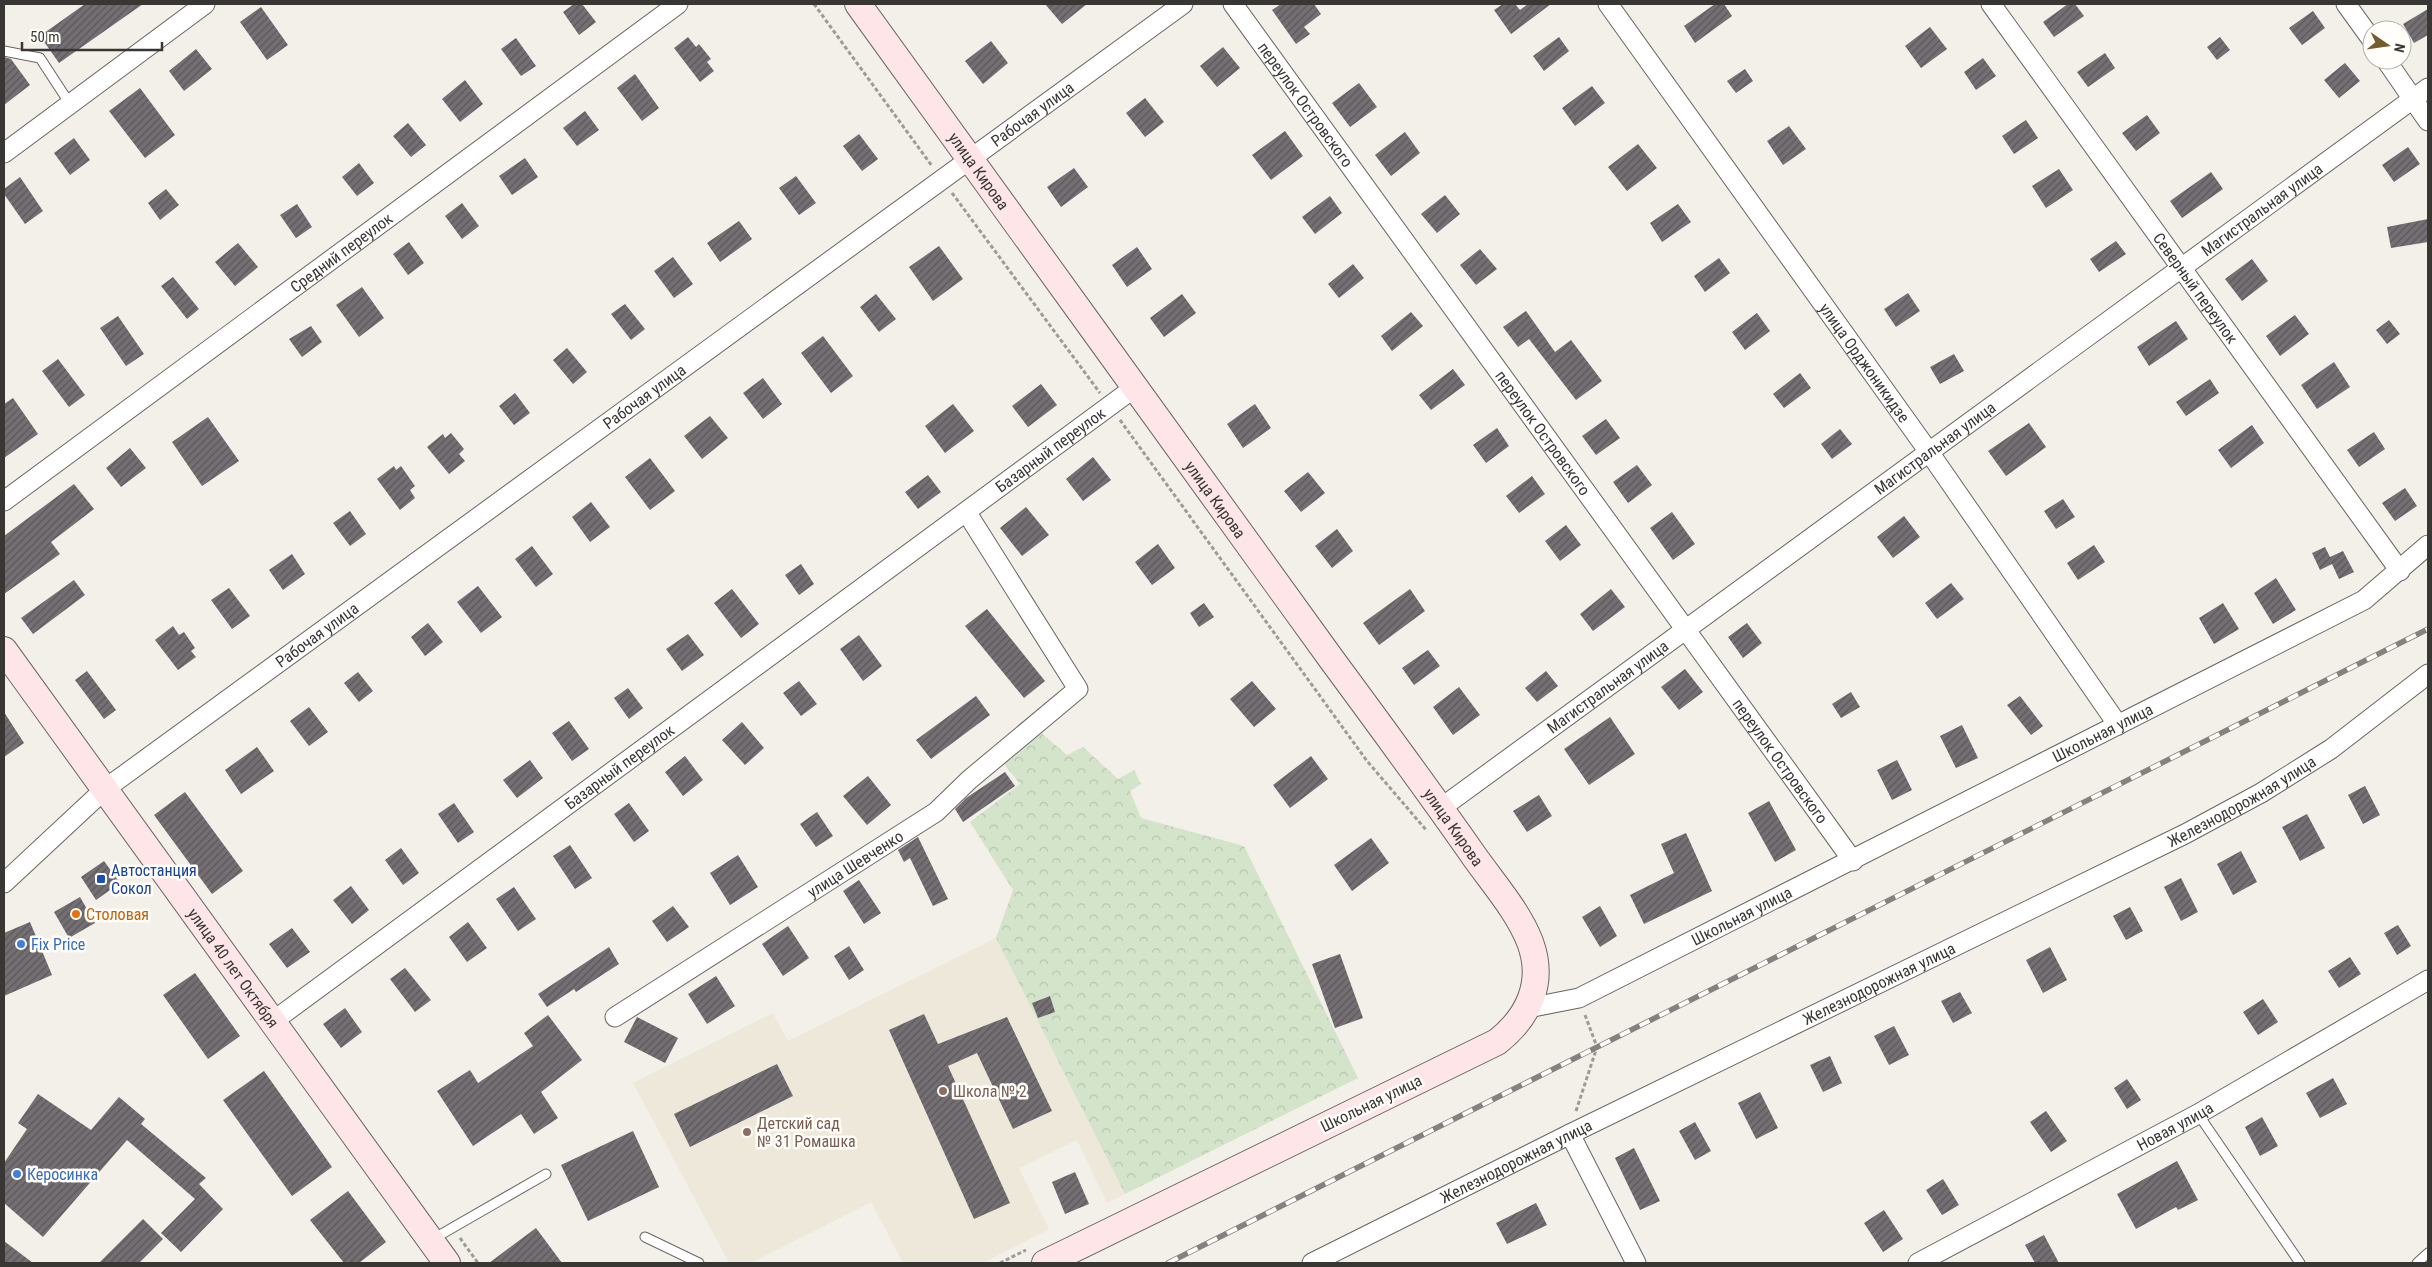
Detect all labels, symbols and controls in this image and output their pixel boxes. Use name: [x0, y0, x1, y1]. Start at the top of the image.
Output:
scale bar: [22, 20, 162, 52]
north arrow: [2362, 20, 2412, 70]
text: 50 m: [30, 28, 60, 46]
street label: переулок Островского: [1254, 39, 1357, 171]
text: N: [2391, 42, 2408, 54]
street label: Рабочая улица: [987, 78, 1078, 151]
street label: улица Кирова: [944, 129, 1013, 214]
street label: Магистральная улица: [2198, 159, 2326, 260]
street label: Средний переулок: [287, 209, 397, 297]
street label: Северный переулок: [2149, 229, 2242, 348]
street label: улица Орджоникидзе: [1815, 299, 1914, 426]
street label: Рабочая улица: [599, 360, 690, 433]
street label: переулок Островского: [1491, 367, 1594, 499]
street label: Магистральная улица: [1871, 398, 1999, 499]
street label: Базарный переулок: [992, 403, 1109, 497]
street label: улица Кирова: [1181, 457, 1250, 542]
street label: Рабочая улица: [272, 599, 362, 672]
street label: Магистральная улица: [1543, 636, 1672, 738]
street label: переулок Островского: [1729, 695, 1832, 827]
street label: Школьная улица: [2049, 700, 2156, 766]
street label: Базарный переулок: [561, 720, 678, 814]
street label: Железнодорожная улица: [2165, 752, 2319, 851]
street label: улица Кирова: [1419, 785, 1487, 870]
street label: улица Шевченко: [804, 826, 907, 902]
place label: Автостанция Сокол: [111, 861, 197, 898]
marker: Автостанция Сокол: [95, 873, 107, 885]
street label: Школьная улица: [1688, 883, 1795, 950]
street label: улица 40 лет Октября: [184, 904, 283, 1032]
place label: Столовая: [86, 905, 149, 924]
marker: Столовая: [70, 908, 82, 920]
place label: Fix Price: [31, 935, 85, 954]
marker: Fix Price: [15, 938, 27, 950]
street label: Железнодорожная улица: [1800, 939, 1958, 1029]
street label: Школьная улица: [1318, 1071, 1425, 1136]
place label: Школа № 2: [953, 1082, 1027, 1101]
marker: Школа № 2: [937, 1085, 949, 1097]
street label: Новая улица: [2134, 1098, 2217, 1155]
place label: Детский сад № 31 Ромашка: [757, 1114, 856, 1151]
street label: Железнодорожная улица: [1437, 1116, 1595, 1207]
marker: Детский сад № 31 Ромашка: [741, 1126, 753, 1138]
place label: Керосинка: [27, 1165, 98, 1184]
marker: Керосинка: [11, 1168, 23, 1180]

